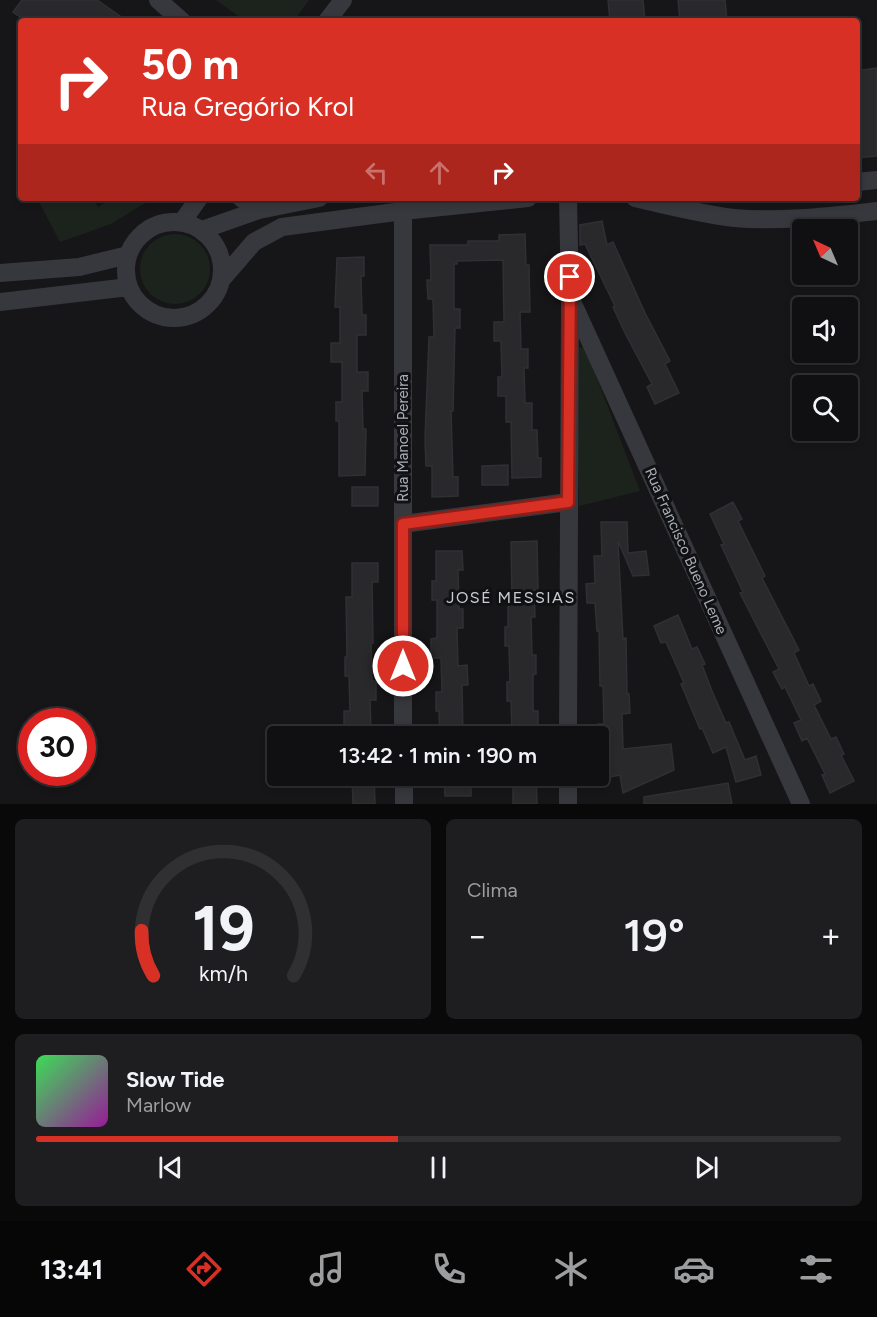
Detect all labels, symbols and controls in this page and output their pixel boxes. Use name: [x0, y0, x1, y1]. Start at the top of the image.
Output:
text: 50 m: [141, 39, 239, 90]
icon: right: [42, 42, 120, 120]
text: Rua Gregório Krol: [141, 90, 354, 123]
icon: left: [360, 156, 393, 189]
icon: ahead: [423, 156, 456, 189]
icon: right: [486, 156, 519, 189]
north arrow: [792, 219, 858, 285]
map controls: [792, 219, 858, 441]
pin: [544, 251, 595, 302]
icon: arrive: [553, 260, 586, 293]
button: sound: [792, 297, 858, 363]
street label: Rua Manoel Pereira: [394, 374, 412, 502]
button: search: [792, 375, 858, 441]
street label: Rua Francisco Bueno Leme: [641, 465, 731, 637]
district label: JOSÉ MESSIAS: [446, 588, 576, 607]
position arrow: [371, 634, 435, 698]
speed limit sign: 30: [18, 708, 96, 786]
text: 13:42 · 1 min · 190 m: [339, 742, 537, 769]
text: Clima: [467, 878, 518, 902]
text: 19: [192, 891, 254, 966]
text: 19°: [623, 908, 685, 962]
text: −: [467, 916, 488, 955]
text: +: [820, 916, 841, 955]
text: km/h: [199, 961, 247, 986]
text: Slow Tide: [126, 1066, 225, 1093]
text: Marlow: [126, 1093, 191, 1117]
icon: previous: [154, 1151, 187, 1184]
icon: pause: [422, 1151, 455, 1184]
icon: next: [690, 1151, 723, 1184]
icon: directions: [183, 1248, 225, 1290]
icon: music: [306, 1248, 348, 1290]
icon: phone: [428, 1248, 470, 1290]
icon: climate: [550, 1248, 592, 1290]
icon: car: [673, 1248, 715, 1290]
icon: filters: [795, 1248, 837, 1290]
text: 13:41: [40, 1253, 103, 1286]

